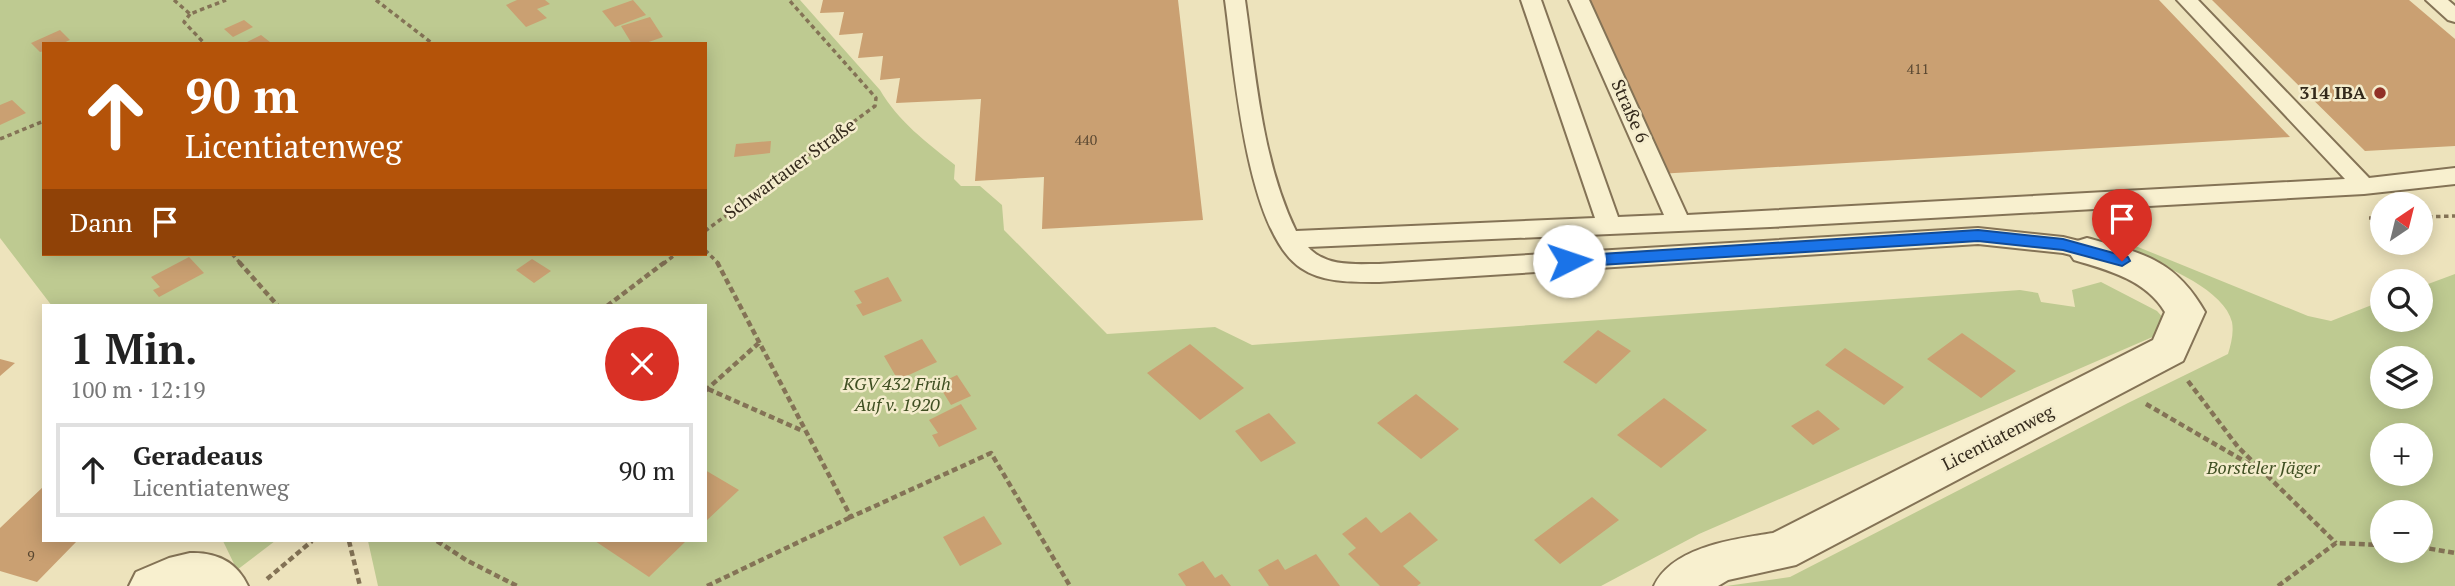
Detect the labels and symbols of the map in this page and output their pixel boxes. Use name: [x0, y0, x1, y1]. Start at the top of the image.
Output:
house number: 411: [1907, 59, 1929, 78]
street label: Straße 6: [1606, 75, 1656, 146]
place label: 314 IBA: [2299, 80, 2367, 104]
marker: 314 IBA: [2372, 85, 2388, 101]
street label: Schwartauer Straße: [719, 112, 860, 224]
house number: 440: [1075, 130, 1097, 149]
pin: [2092, 189, 2152, 261]
north arrow: [2370, 192, 2432, 256]
position arrow: [1532, 224, 1606, 298]
park label: KGV 432 Früh Auf v. 1920: [842, 371, 951, 416]
street label: Licentiatenweg: [1938, 398, 2058, 476]
park label: Borsteler Jäger: [2206, 455, 2320, 479]
house number: 9: [27, 546, 35, 565]

